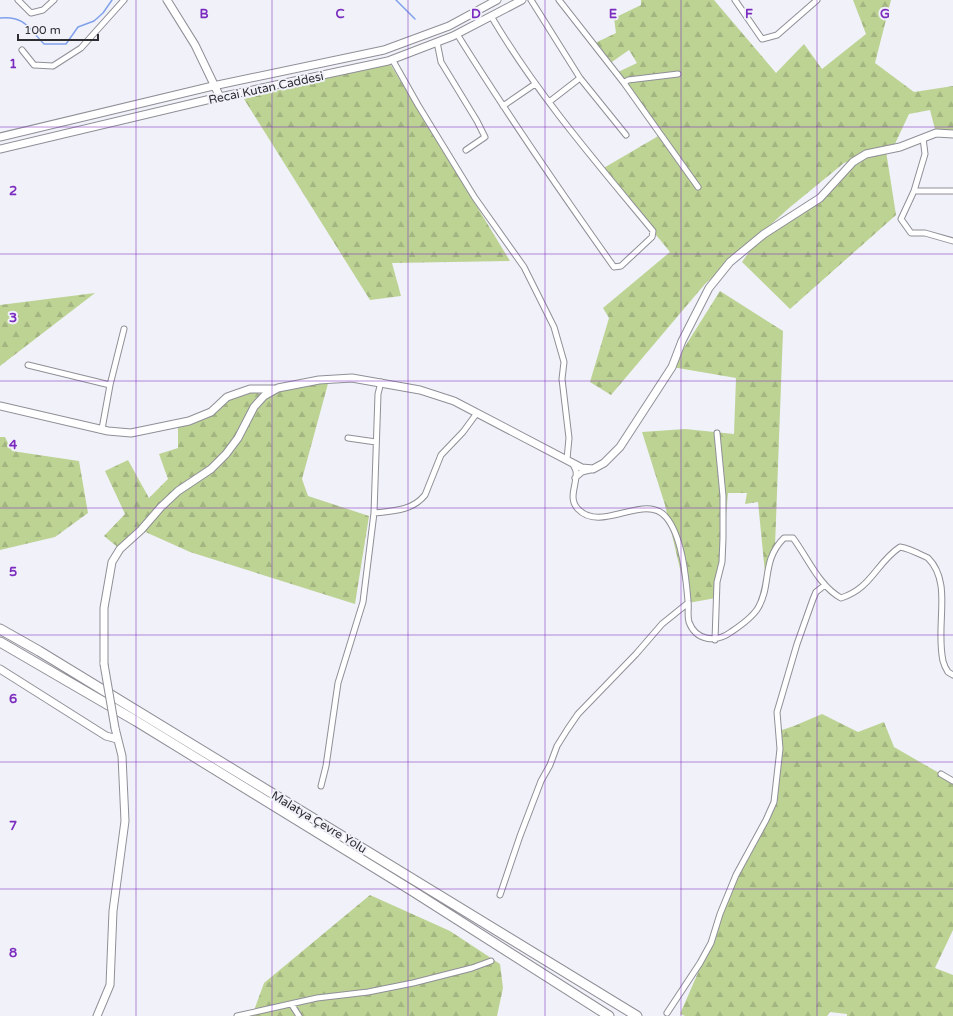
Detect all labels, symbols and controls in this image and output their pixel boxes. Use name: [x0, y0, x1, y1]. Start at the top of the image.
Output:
text: B: [199, 6, 209, 22]
text: C: [335, 6, 345, 22]
text: D: [471, 6, 481, 22]
text: E: [609, 6, 617, 22]
text: F: [745, 6, 753, 22]
text: G: [880, 6, 890, 22]
scale bar: [18, 16, 98, 42]
text: 100 m: [24, 23, 61, 37]
text: 1: [9, 56, 17, 72]
street label: Recai Kutan Caddesi: [207, 69, 325, 107]
text: 2: [9, 183, 17, 199]
text: 3: [9, 310, 17, 326]
text: 4: [9, 437, 18, 453]
text: 5: [9, 564, 17, 580]
text: 6: [9, 691, 17, 707]
street label: Malatya Çevre Yolu: [269, 788, 369, 856]
text: 7: [9, 818, 17, 834]
text: 8: [9, 945, 17, 961]

